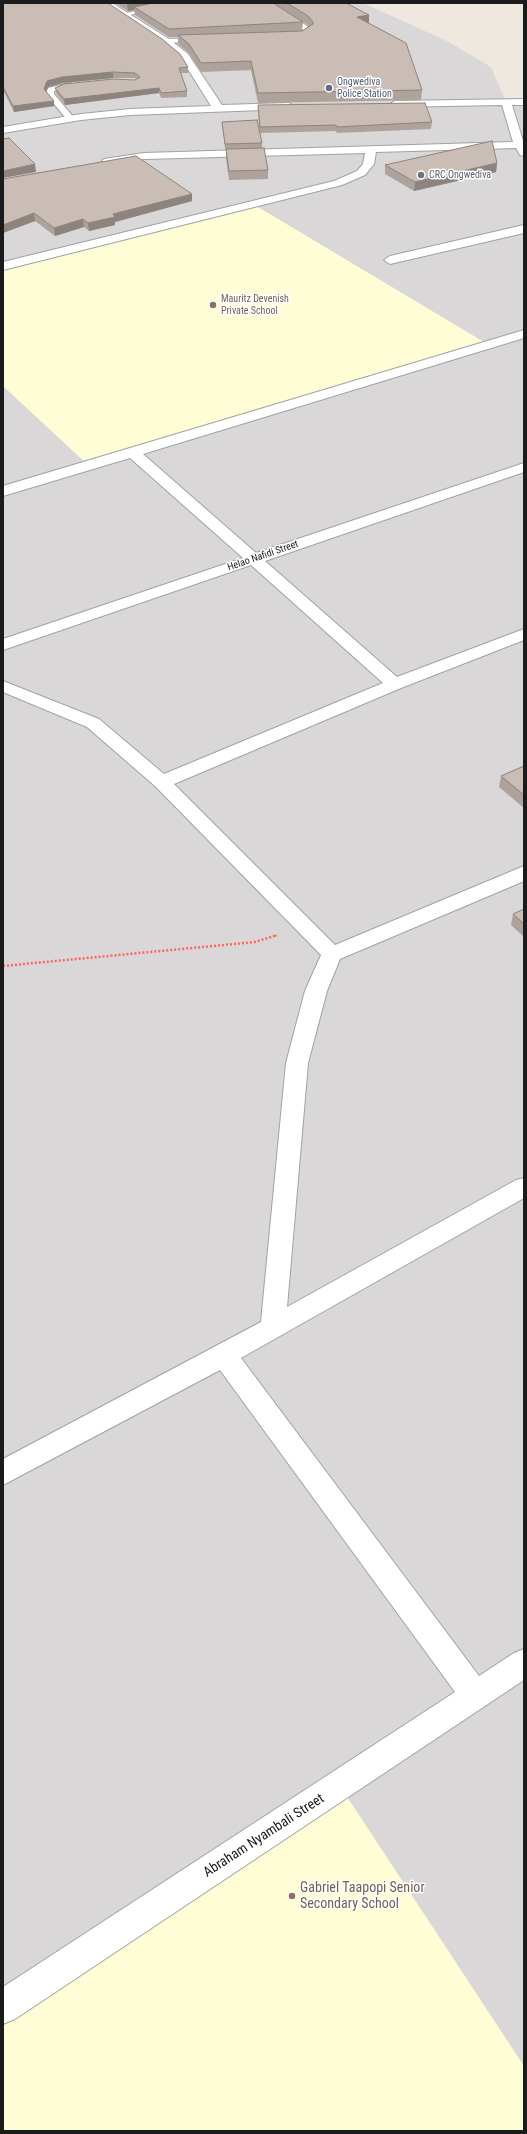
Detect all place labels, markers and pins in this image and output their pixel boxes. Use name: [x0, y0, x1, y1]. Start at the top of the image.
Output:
place label: Ongwediva Police Station: [337, 76, 392, 100]
marker: Ongwediva Police Station: [324, 83, 334, 93]
place label: CRC Ongwediva: [429, 169, 491, 181]
marker: CRC Ongwediva: [416, 170, 426, 180]
place label: Mauritz Devenish Private School: [221, 293, 289, 316]
marker: Mauritz Devenish Private School: [208, 300, 218, 310]
place label: Gabriel Taapopi Senior Secondary School: [300, 1880, 425, 1912]
marker: Gabriel Taapopi Senior Secondary School: [287, 1891, 297, 1901]

